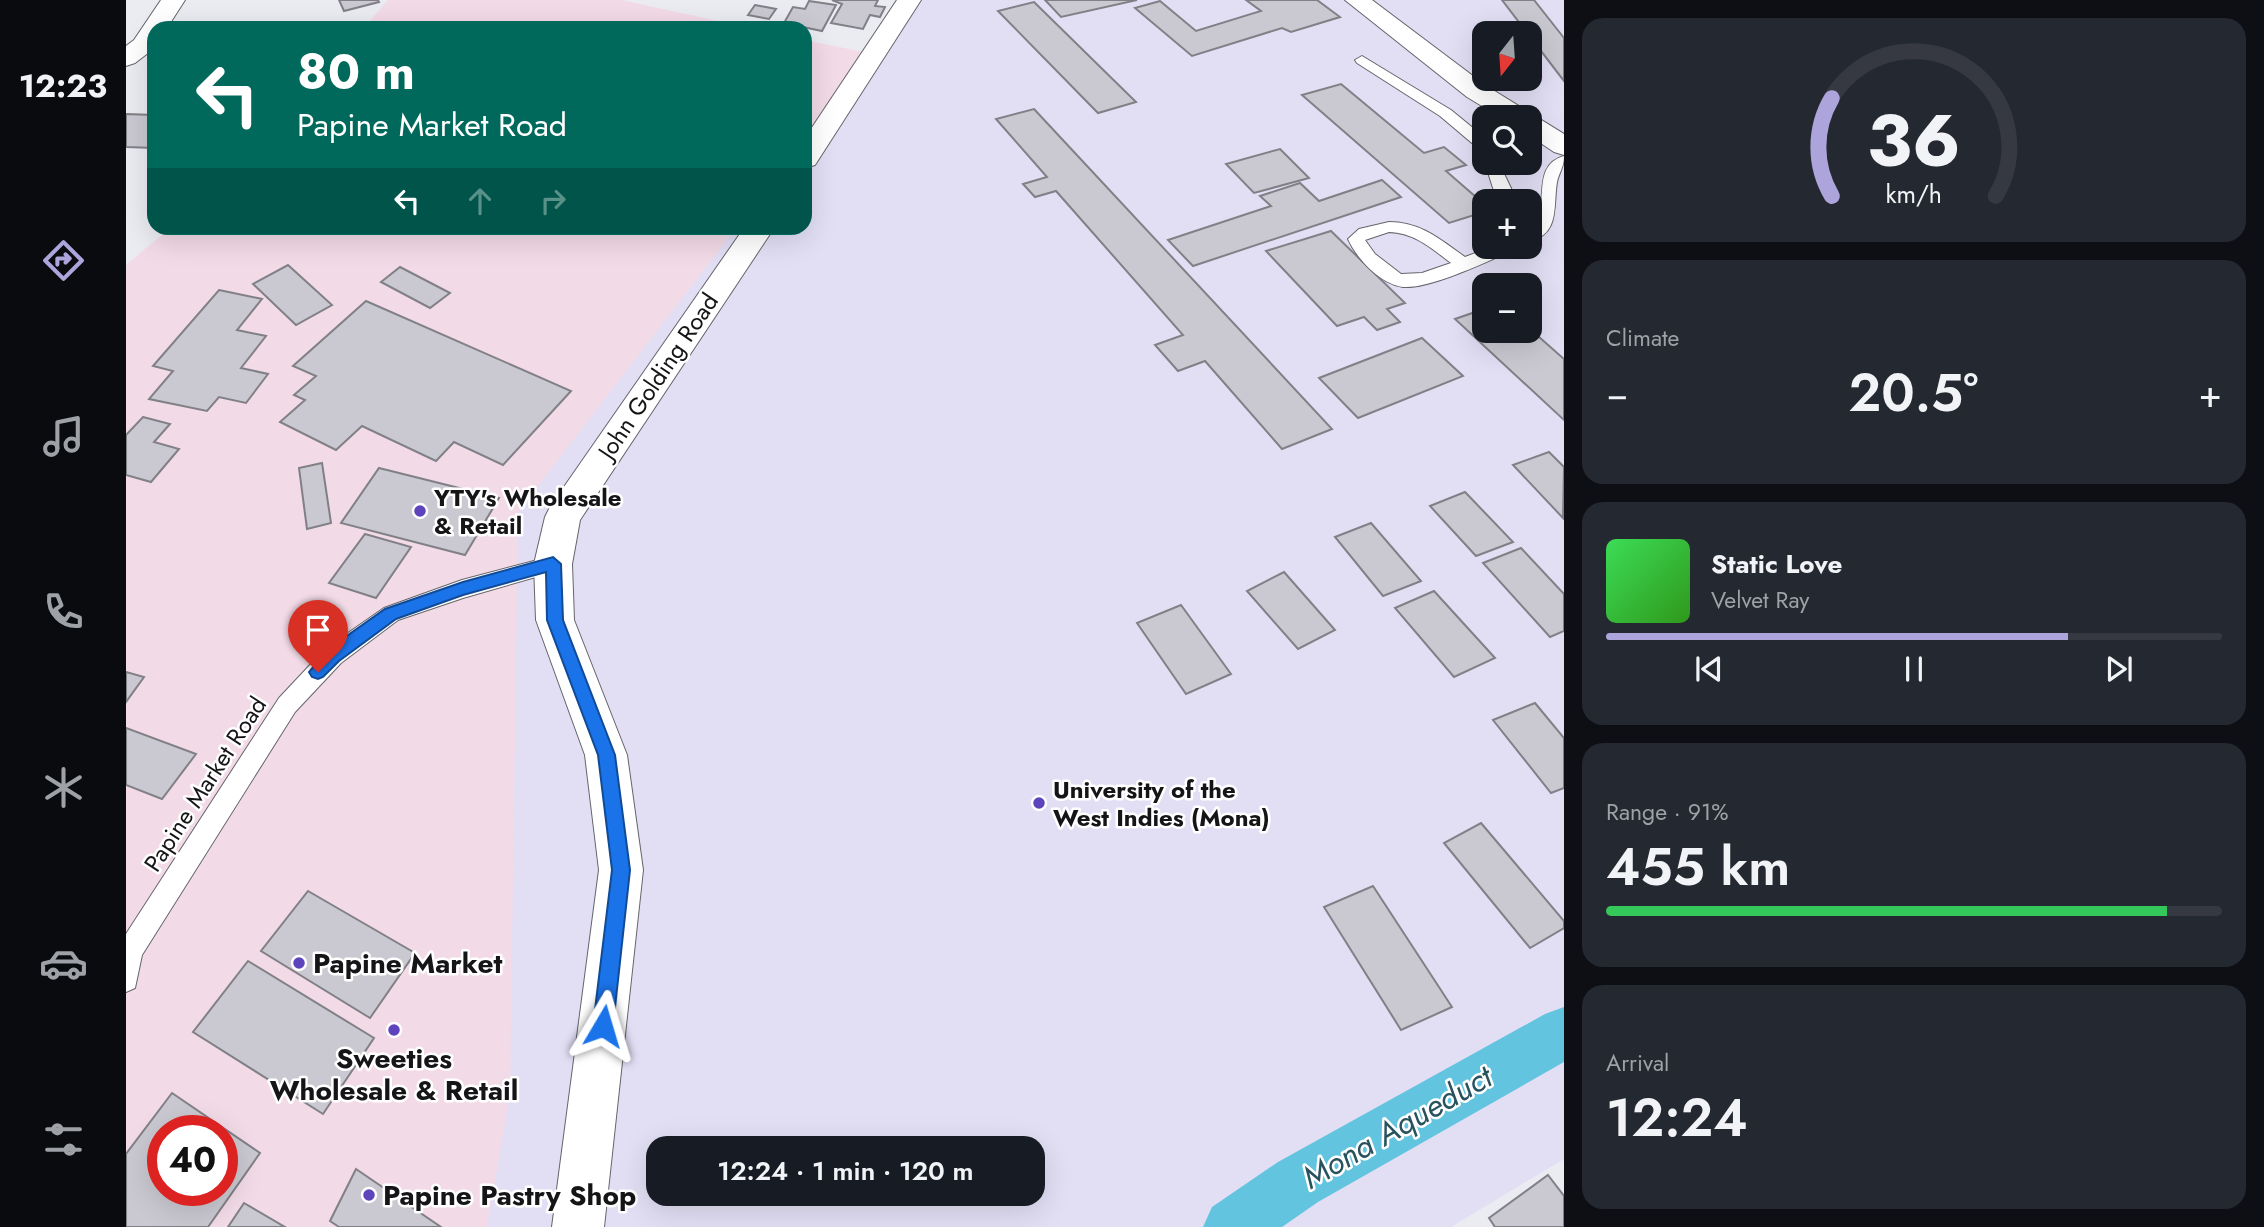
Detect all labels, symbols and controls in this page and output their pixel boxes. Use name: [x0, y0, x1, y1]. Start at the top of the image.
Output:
north arrow: [1472, 21, 1542, 91]
map controls: [1472, 21, 1542, 343]
text: 80 m: [297, 37, 415, 107]
icon: left: [182, 49, 273, 140]
text: 12:23: [19, 63, 107, 109]
text: 36: [1867, 88, 1961, 193]
text: Papine Market Road: [297, 102, 567, 148]
button: search: [1472, 105, 1542, 175]
text: km/h: [1886, 176, 1942, 212]
icon: left: [388, 182, 426, 220]
icon: ahead: [461, 182, 499, 220]
icon: right: [534, 182, 572, 220]
button: +: [1472, 189, 1542, 259]
icon: directions: [39, 236, 88, 285]
button: −: [1472, 273, 1542, 343]
street label: John Golding Road: [588, 286, 727, 469]
text: Climate: [1606, 321, 1679, 355]
text: 20.5°: [1849, 355, 1978, 431]
text: −: [1606, 366, 1628, 421]
text: +: [2199, 366, 2222, 421]
icon: music: [39, 412, 88, 461]
place label: YTY's Wholesale & Retail: [433, 480, 621, 543]
marker: YTY's Wholesale & Retail: [412, 503, 428, 519]
text: Static Love: [1711, 545, 1843, 583]
text: Velvet Ray: [1711, 583, 1809, 617]
icon: phone: [39, 587, 88, 636]
pin: [288, 600, 348, 672]
icon: arrive: [299, 611, 337, 649]
icon: previous: [1690, 650, 1728, 688]
icon: pause: [1895, 650, 1933, 688]
icon: next: [2100, 650, 2138, 688]
street label: Papine Market Road: [135, 690, 275, 878]
icon: climate: [39, 763, 88, 812]
place label: University of the West Indies (Mona): [1053, 772, 1270, 835]
marker: University of the West Indies (Mona): [1031, 795, 1047, 811]
text: Range · 91%: [1606, 795, 1729, 829]
text: 455 km: [1606, 829, 1790, 905]
icon: car: [39, 939, 88, 988]
place label: Papine Market: [313, 943, 503, 984]
marker: Papine Market: [291, 955, 307, 971]
position arrow: [566, 989, 640, 1063]
marker: Sweeties Wholesale & Retail: [386, 1022, 402, 1038]
place label: Sweeties Wholesale & Retail: [270, 1038, 518, 1111]
text: Arrival: [1606, 1046, 1669, 1080]
water label: Mona Aqueduct: [1293, 1053, 1503, 1200]
text: 12:24: [1606, 1080, 1748, 1156]
icon: filters: [39, 1115, 88, 1164]
speed limit sign: 40: [147, 1115, 238, 1206]
text: 12:24 · 1 min · 120 m: [717, 1152, 974, 1190]
place label: Papine Pastry Shop: [383, 1175, 636, 1216]
marker: Papine Pastry Shop: [361, 1187, 377, 1203]

